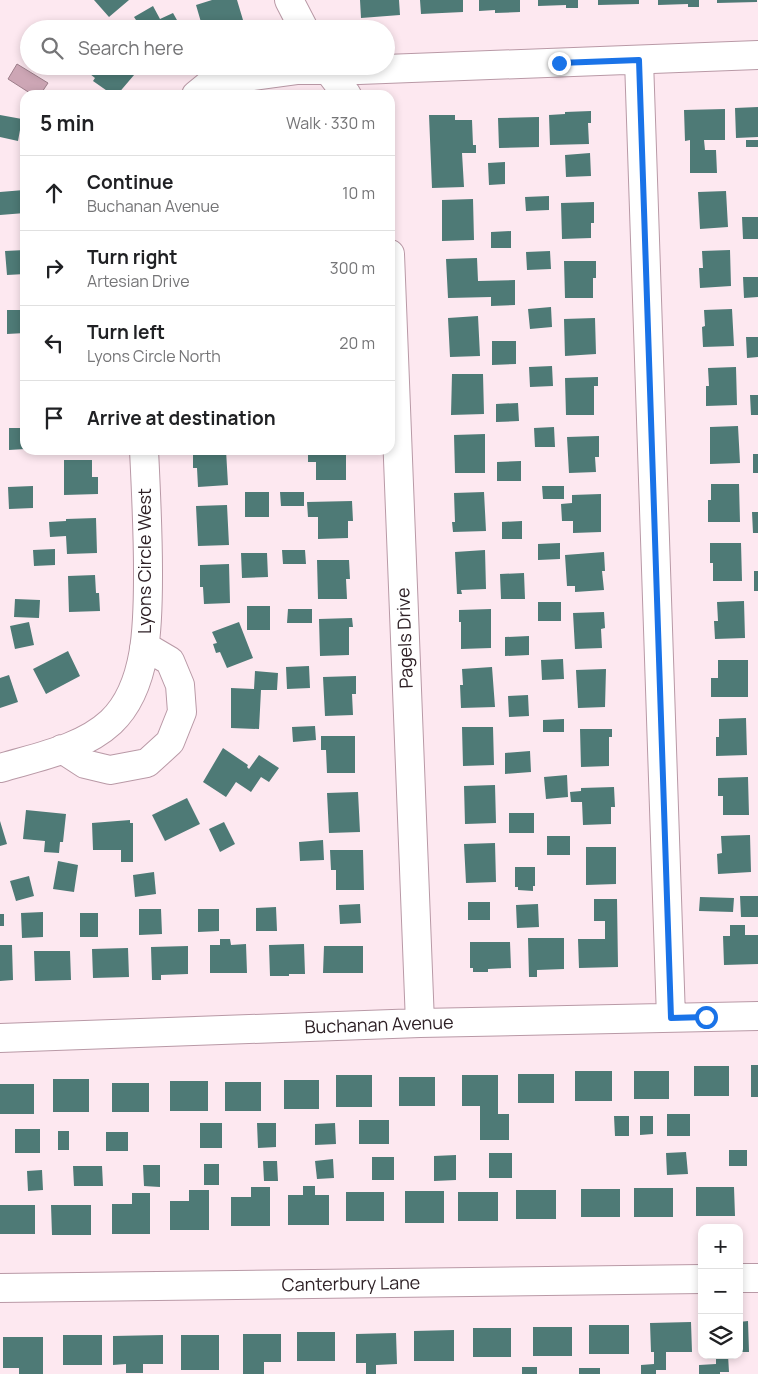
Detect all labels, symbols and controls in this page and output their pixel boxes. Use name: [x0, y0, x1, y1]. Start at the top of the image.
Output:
search box: [20, 20, 395, 75]
icon: search: [38, 34, 66, 62]
text: Search here: [78, 35, 184, 61]
route end: [548, 52, 571, 75]
text: 5 min: [40, 109, 94, 137]
text: Walk · 330 m: [286, 112, 375, 134]
text: Continue: [87, 169, 173, 195]
icon: ahead: [40, 179, 68, 207]
text: 10 m: [342, 182, 375, 204]
text: Buchanan Avenue: [87, 195, 219, 217]
text: Turn right: [87, 244, 177, 270]
icon: right: [40, 254, 68, 282]
text: 300 m: [330, 257, 375, 279]
text: Artesian Drive: [87, 270, 189, 292]
text: Turn left: [87, 319, 165, 345]
icon: left: [40, 329, 68, 357]
text: 20 m: [339, 332, 375, 354]
text: Lyons Circle North: [87, 345, 221, 367]
icon: arrive: [40, 404, 68, 432]
text: Arrive at destination: [87, 405, 276, 431]
street label: Lyons Circle West: [132, 488, 156, 634]
street label: Pagels Drive: [390, 587, 418, 689]
route start: [695, 1006, 718, 1029]
street label: Buchanan Avenue: [304, 1009, 454, 1039]
map controls: [698, 1224, 743, 1359]
button: +: [698, 1224, 743, 1269]
button: −: [698, 1269, 743, 1314]
street label: Canterbury Lane: [281, 1270, 420, 1296]
button: layers: [698, 1314, 743, 1359]

